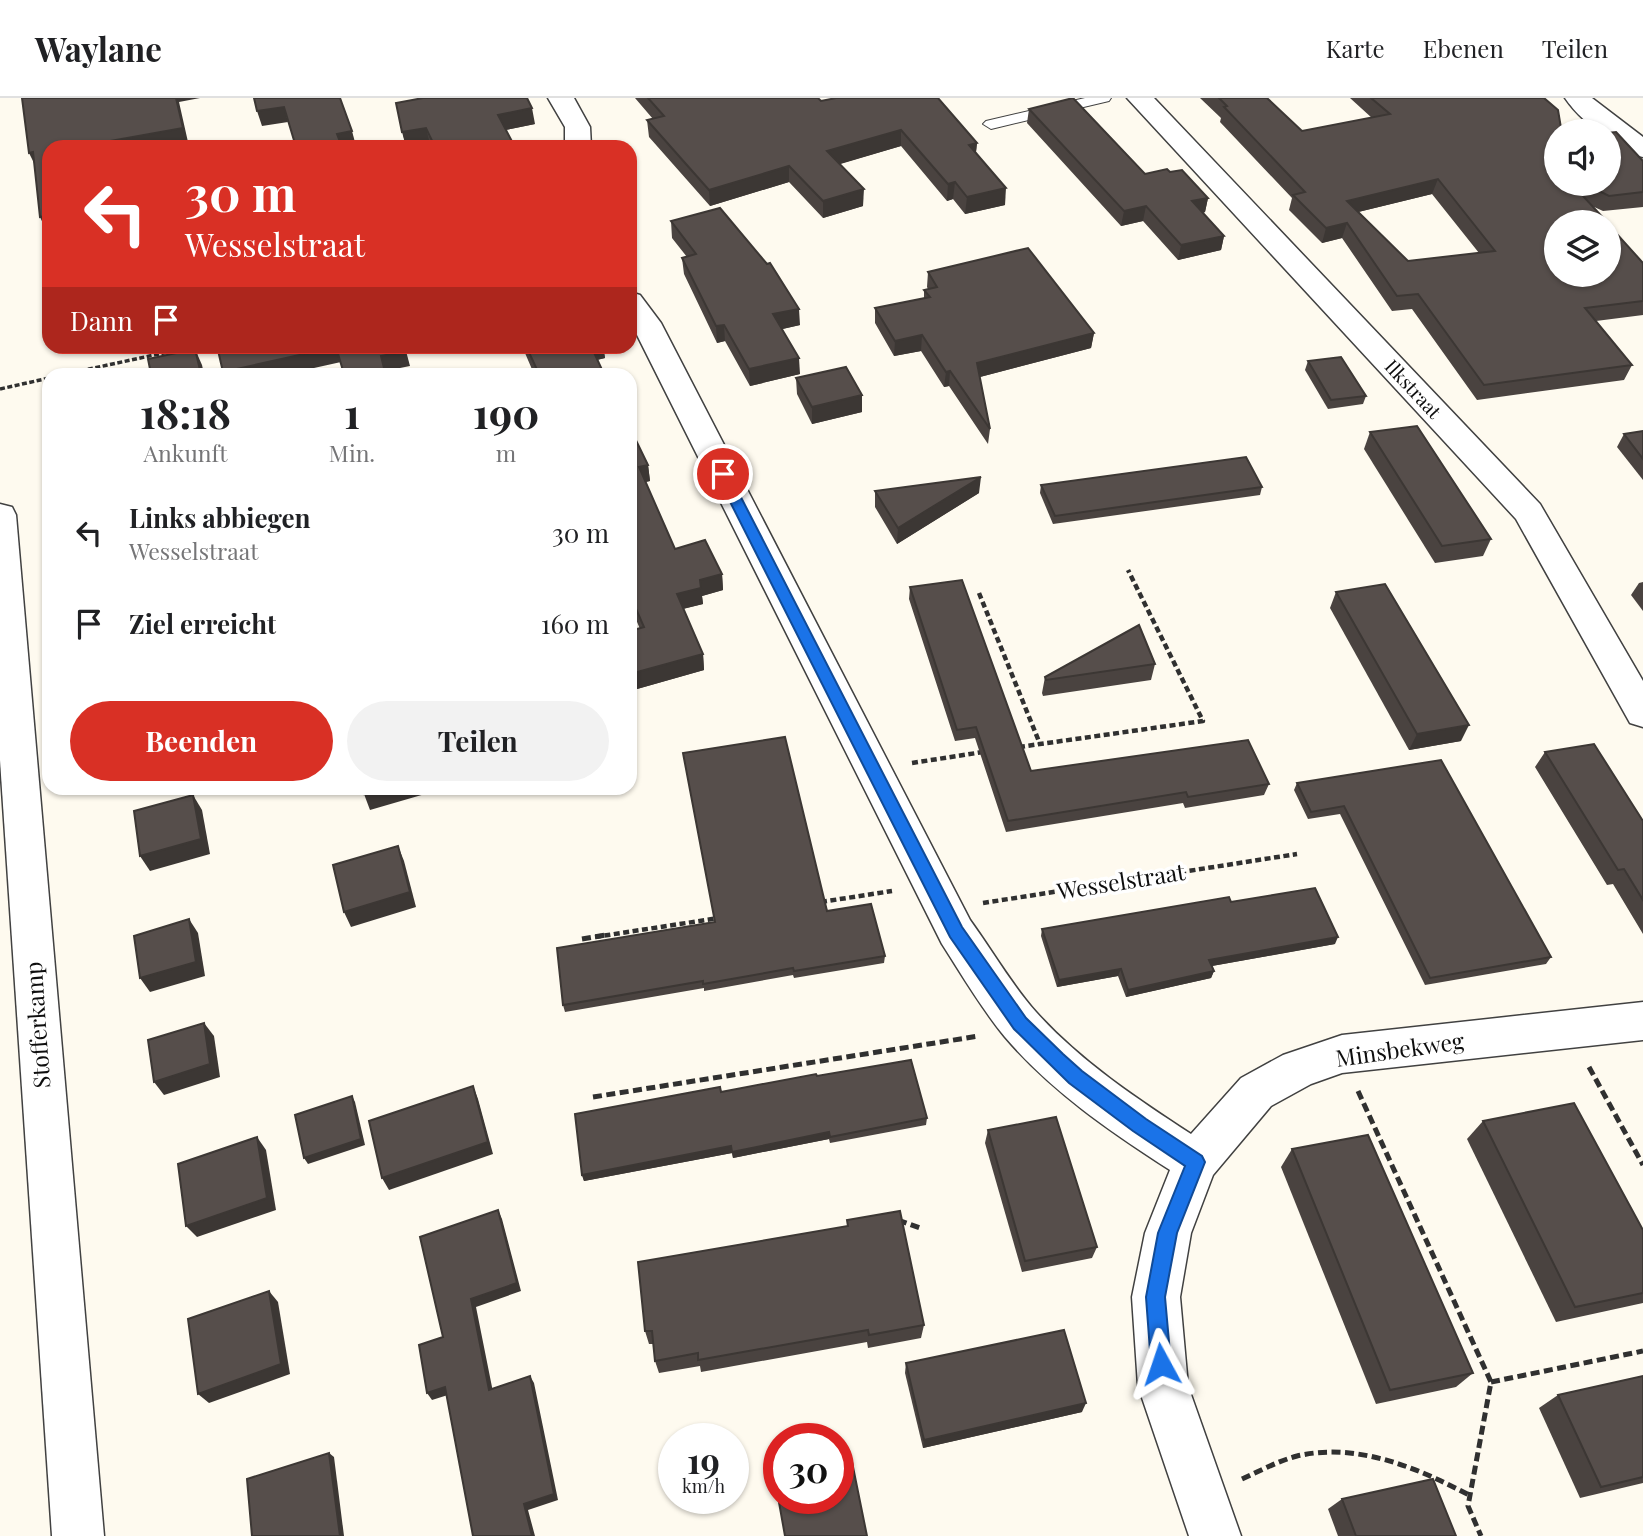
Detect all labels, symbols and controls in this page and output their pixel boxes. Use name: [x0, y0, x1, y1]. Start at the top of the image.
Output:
text: Waylane: [35, 26, 162, 70]
text: Karte: [1326, 32, 1385, 64]
text: Ebenen: [1423, 32, 1504, 64]
text: Teilen: [1542, 32, 1608, 64]
map controls: [1544, 119, 1621, 287]
button: sound: [1544, 119, 1621, 196]
text: 30 m: [185, 159, 296, 224]
icon: left: [70, 168, 161, 259]
button: layers: [1544, 210, 1621, 287]
text: Wesselstraat: [185, 222, 365, 265]
icon: arrive: [147, 301, 185, 339]
text: Dann: [70, 303, 133, 338]
street label: Ilkstraat: [1380, 353, 1448, 424]
text: 18:18: [140, 384, 231, 440]
text: 1: [344, 384, 360, 440]
text: 190: [473, 384, 539, 440]
text: Ankunft: [144, 437, 227, 468]
text: Min.: [329, 437, 375, 468]
text: m: [496, 437, 516, 468]
pin: [693, 444, 753, 504]
icon: arrive: [704, 455, 742, 493]
text: Links abbiegen: [129, 500, 310, 535]
icon: left: [70, 514, 108, 552]
text: 30 m: [552, 515, 609, 550]
text: Wesselstraat: [129, 535, 258, 566]
icon: arrive: [70, 605, 108, 643]
text: Ziel erreicht: [129, 606, 276, 641]
text: 160 m: [541, 606, 609, 641]
button: Beenden: [70, 701, 333, 781]
button: Teilen: [347, 701, 609, 781]
street label: Wesselstraat: [1053, 855, 1188, 906]
street label: Stofferkamp: [17, 961, 56, 1089]
street label: Minsbekweg: [1334, 1024, 1466, 1073]
position arrow: [1124, 1327, 1198, 1401]
speed limit sign: 30: [763, 1423, 854, 1514]
text: 19: [687, 1436, 720, 1483]
text: km/h: [682, 1474, 725, 1498]

